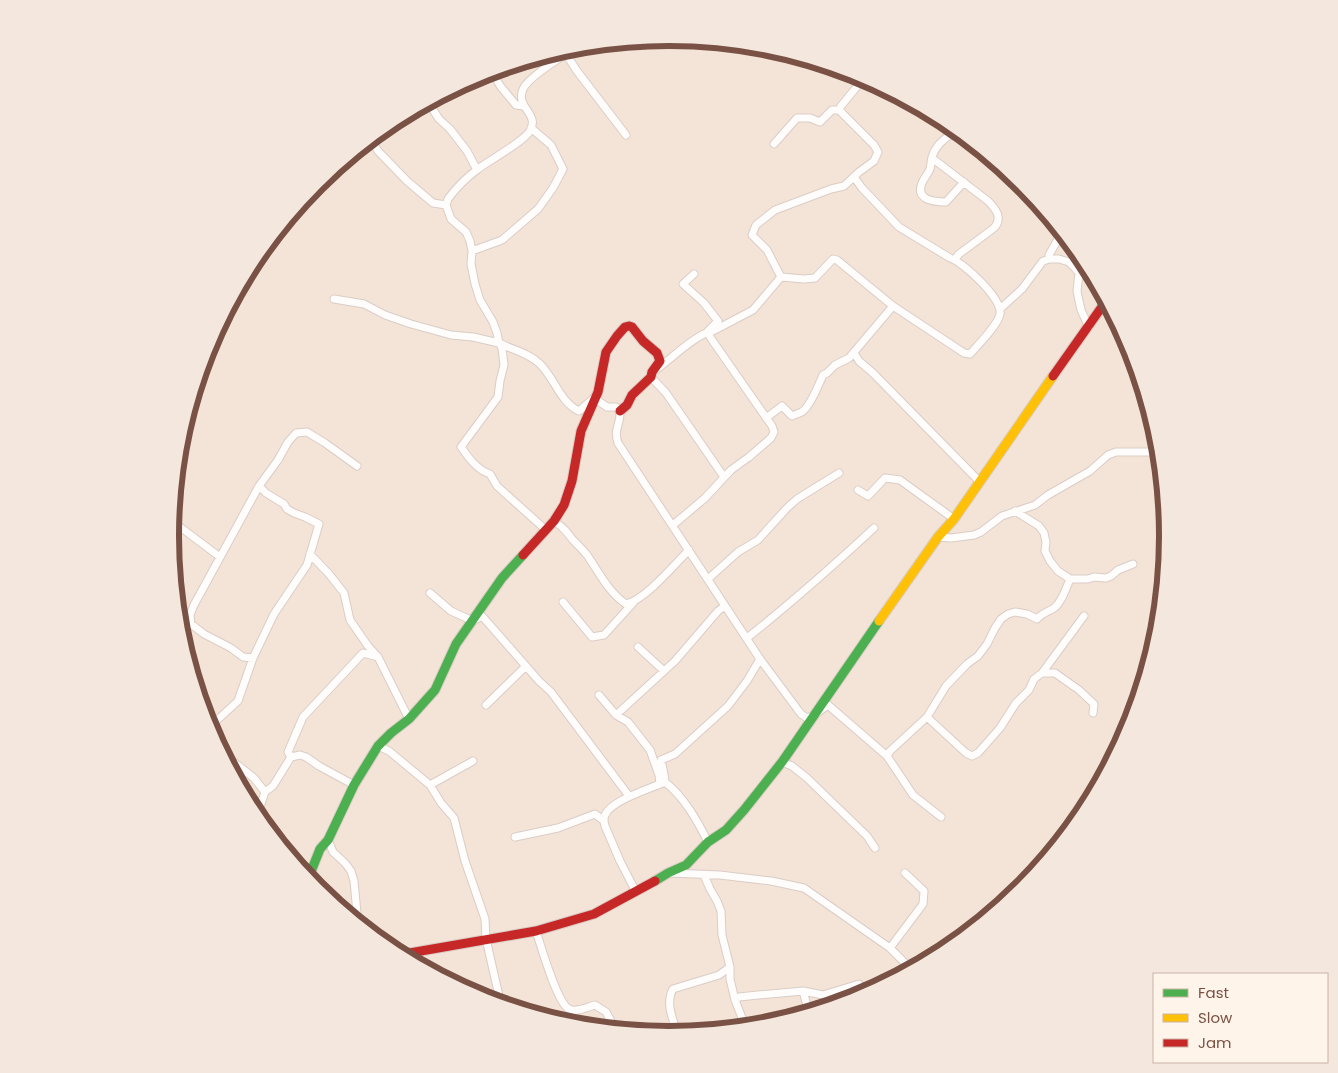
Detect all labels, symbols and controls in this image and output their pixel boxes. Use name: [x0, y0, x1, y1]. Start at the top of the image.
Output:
legend: [1153, 973, 1328, 1063]
text: Fast: [1198, 982, 1229, 1003]
text: Slow: [1198, 1007, 1233, 1028]
text: Jam: [1198, 1032, 1232, 1053]

